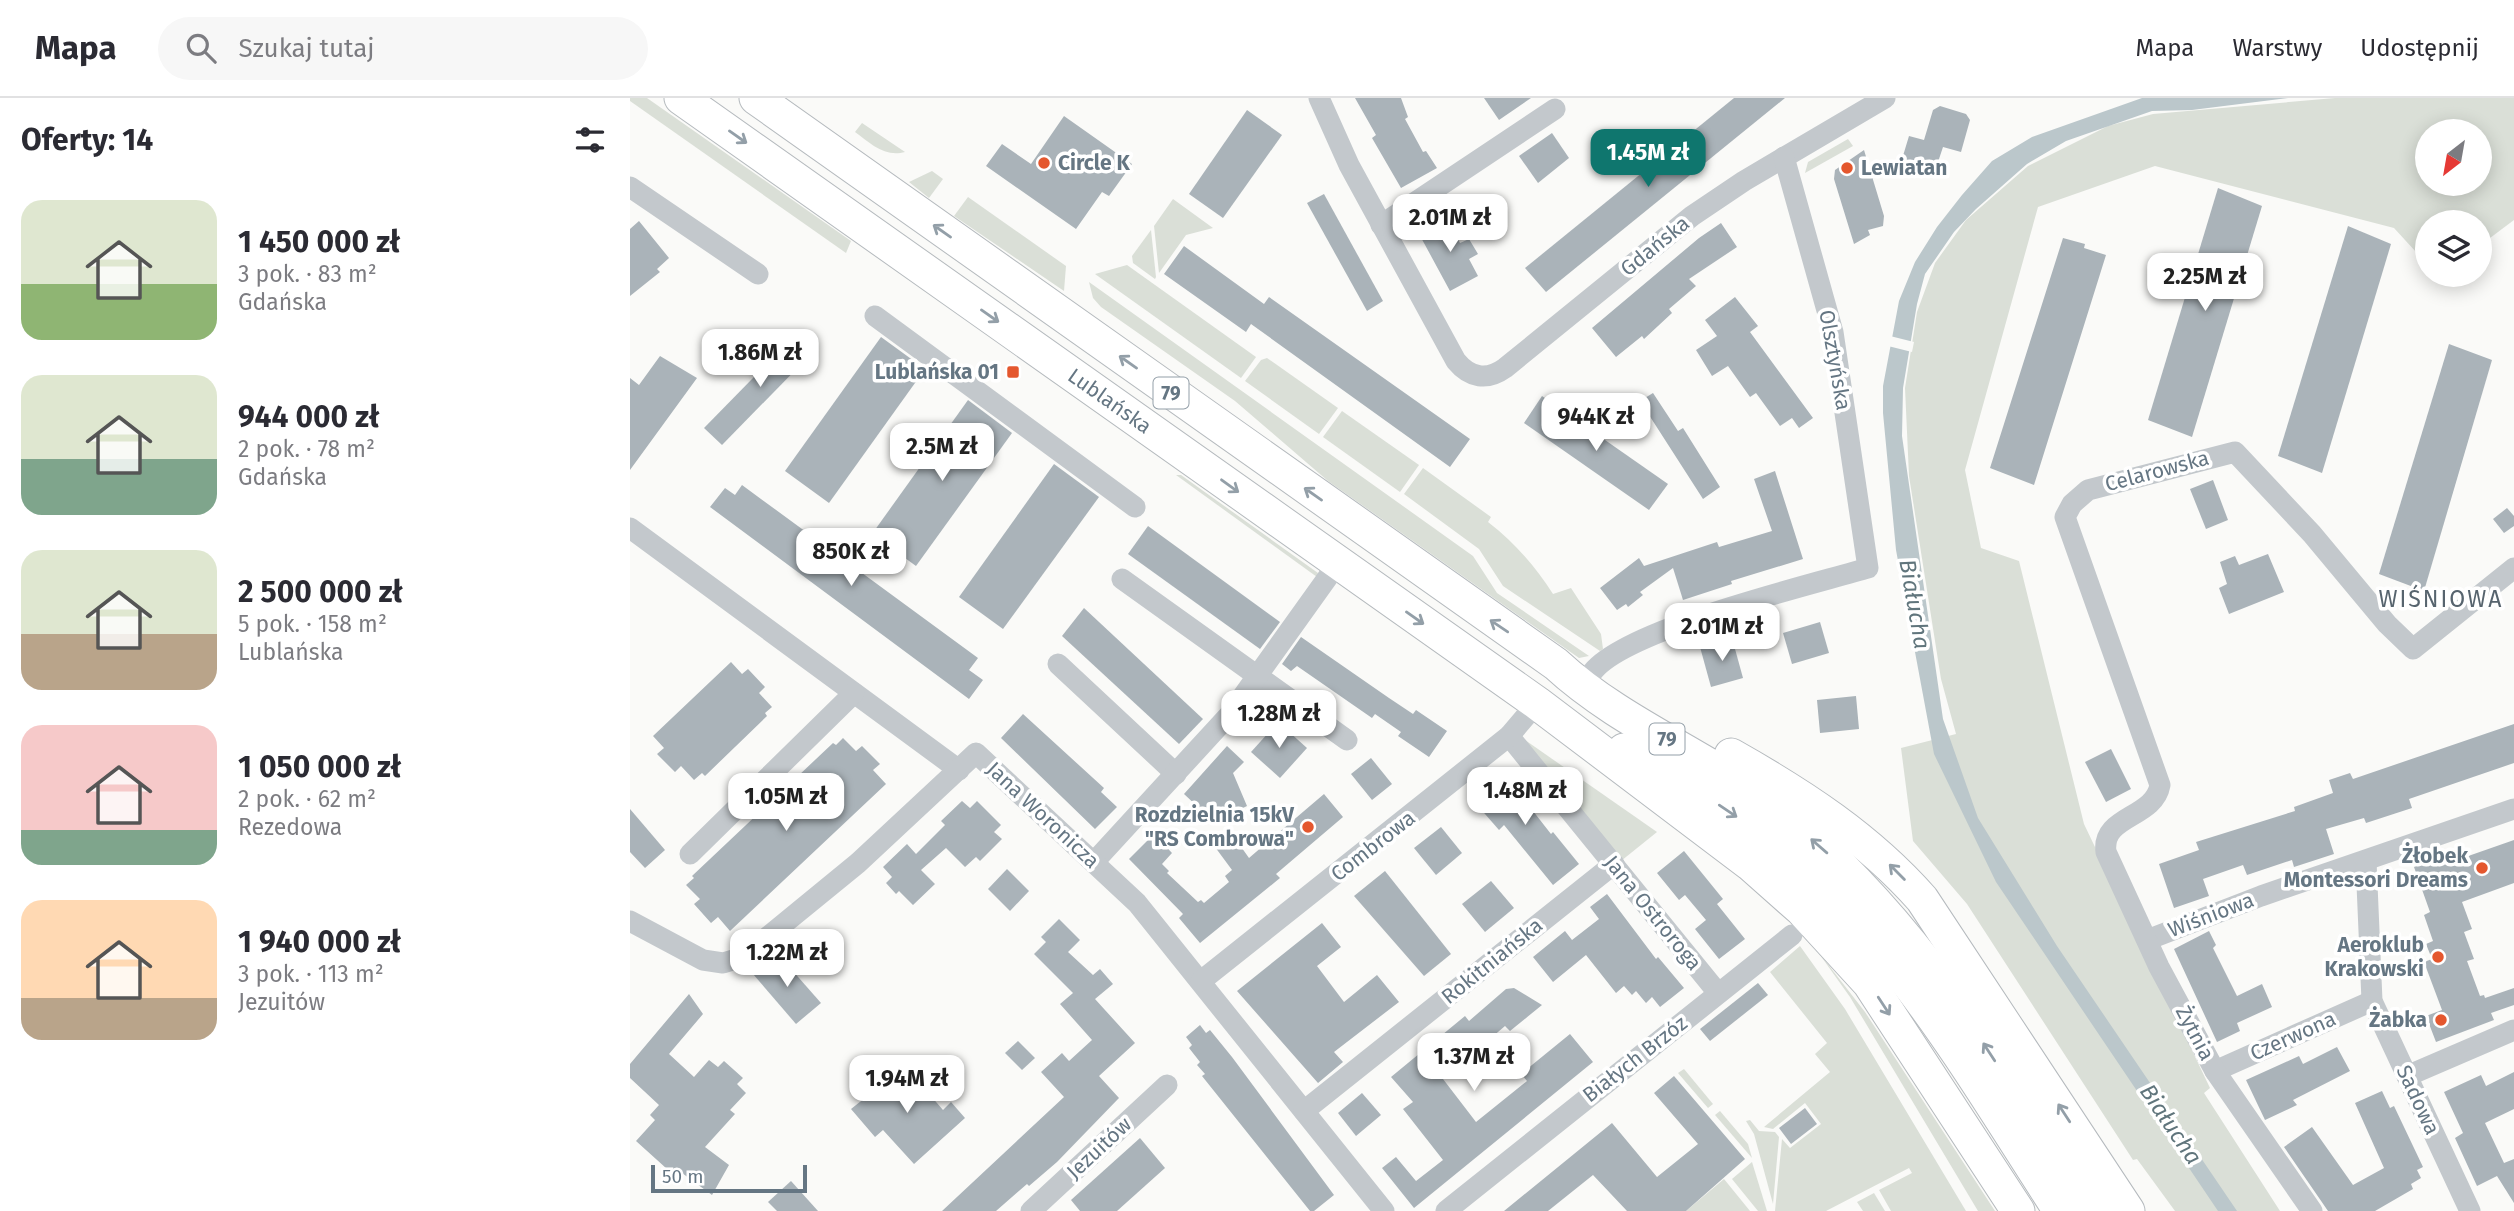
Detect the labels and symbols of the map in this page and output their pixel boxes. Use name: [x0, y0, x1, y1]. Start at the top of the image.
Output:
north arrow: [2415, 119, 2492, 196]
one-way arrow: [727, 130, 747, 144]
pin: 1.45M zł: [1576, 130, 1720, 189]
place label: Circle K: [1058, 150, 1131, 176]
marker: Circle K: [1036, 155, 1052, 171]
place label: Lewiatan: [1861, 155, 1947, 181]
marker: Lewiatan: [1839, 160, 1855, 176]
pin: 2.01M zł: [1378, 194, 1522, 254]
street label: Gdańska: [1615, 210, 1695, 282]
one-way arrow: [933, 224, 952, 238]
pin: 2.25M zł: [2133, 254, 2277, 313]
street label: Olsztyńska: [1813, 308, 1857, 412]
one-way arrow: [980, 309, 999, 323]
pin: 1.86M zł: [688, 330, 832, 389]
one-way arrow: [1119, 355, 1138, 370]
place label: Lublańska 01: [875, 359, 999, 385]
street label: Lublańska: [1063, 363, 1157, 439]
marker: Lublańska 01: [1005, 364, 1021, 380]
road number: 79: [1154, 378, 1188, 408]
pin: 944K zł: [1531, 394, 1661, 453]
pin: 2.5M zł: [877, 424, 1007, 483]
street label: Celarowska: [2102, 445, 2212, 497]
one-way arrow: [1220, 479, 1239, 493]
one-way arrow: [1304, 487, 1323, 502]
pin: 850K zł: [786, 528, 916, 588]
water label: Białucha: [1893, 557, 1937, 651]
district label: WIŚNIOWA: [2379, 584, 2503, 613]
pin: 2.01M zł: [1650, 603, 1794, 663]
one-way arrow: [1405, 611, 1424, 625]
one-way arrow: [1490, 619, 1509, 633]
pin: 1.28M zł: [1207, 690, 1351, 750]
road number: 79: [1650, 724, 1684, 754]
street label: Jana Woronicza: [981, 756, 1105, 874]
pin: 1.48M zł: [1453, 768, 1597, 827]
pin: 1.05M zł: [714, 774, 858, 833]
place label: Rozdzielnia 15kV "RS Combrowa": [1135, 802, 1295, 852]
one-way arrow: [1717, 804, 1737, 818]
street label: Combrowa: [1326, 805, 1420, 887]
marker: Rozdzielnia 15kV "RS Combrowa": [1300, 819, 1316, 835]
one-way arrow: [1811, 838, 1829, 854]
place label: Żłobek Montessori Dreams: [2284, 842, 2468, 893]
street label: Jana Ostroroga: [1599, 850, 1707, 976]
marker: Żłobek Montessori Dreams: [2474, 860, 2490, 876]
one-way arrow: [1888, 863, 1905, 880]
street label: Wiśniowa: [2164, 887, 2258, 943]
street label: Rokitniańska: [1436, 912, 1548, 1010]
pin: 1.22M zł: [715, 930, 859, 989]
place label: Aeroklub Krakowski: [2325, 932, 2424, 982]
marker: Aeroklub Krakowski: [2430, 949, 2446, 965]
one-way arrow: [1877, 996, 1891, 1015]
street label: Żytnia: [2170, 1001, 2220, 1065]
street label: Czerwona: [2246, 1006, 2340, 1066]
place label: Żabka: [2369, 1006, 2427, 1033]
street label: Białych Brzóz: [1578, 1010, 1692, 1108]
marker: Żabka: [2433, 1012, 2449, 1028]
pin: 1.37M zł: [1402, 1034, 1546, 1093]
one-way arrow: [1982, 1042, 1996, 1062]
pin: 1.94M zł: [835, 1056, 979, 1115]
street label: Sadowa: [2391, 1061, 2445, 1139]
water label: Białucha: [2134, 1079, 2208, 1169]
one-way arrow: [2056, 1103, 2070, 1123]
street label: Jezuitów: [1061, 1111, 1137, 1185]
scale bar: [651, 1162, 807, 1194]

